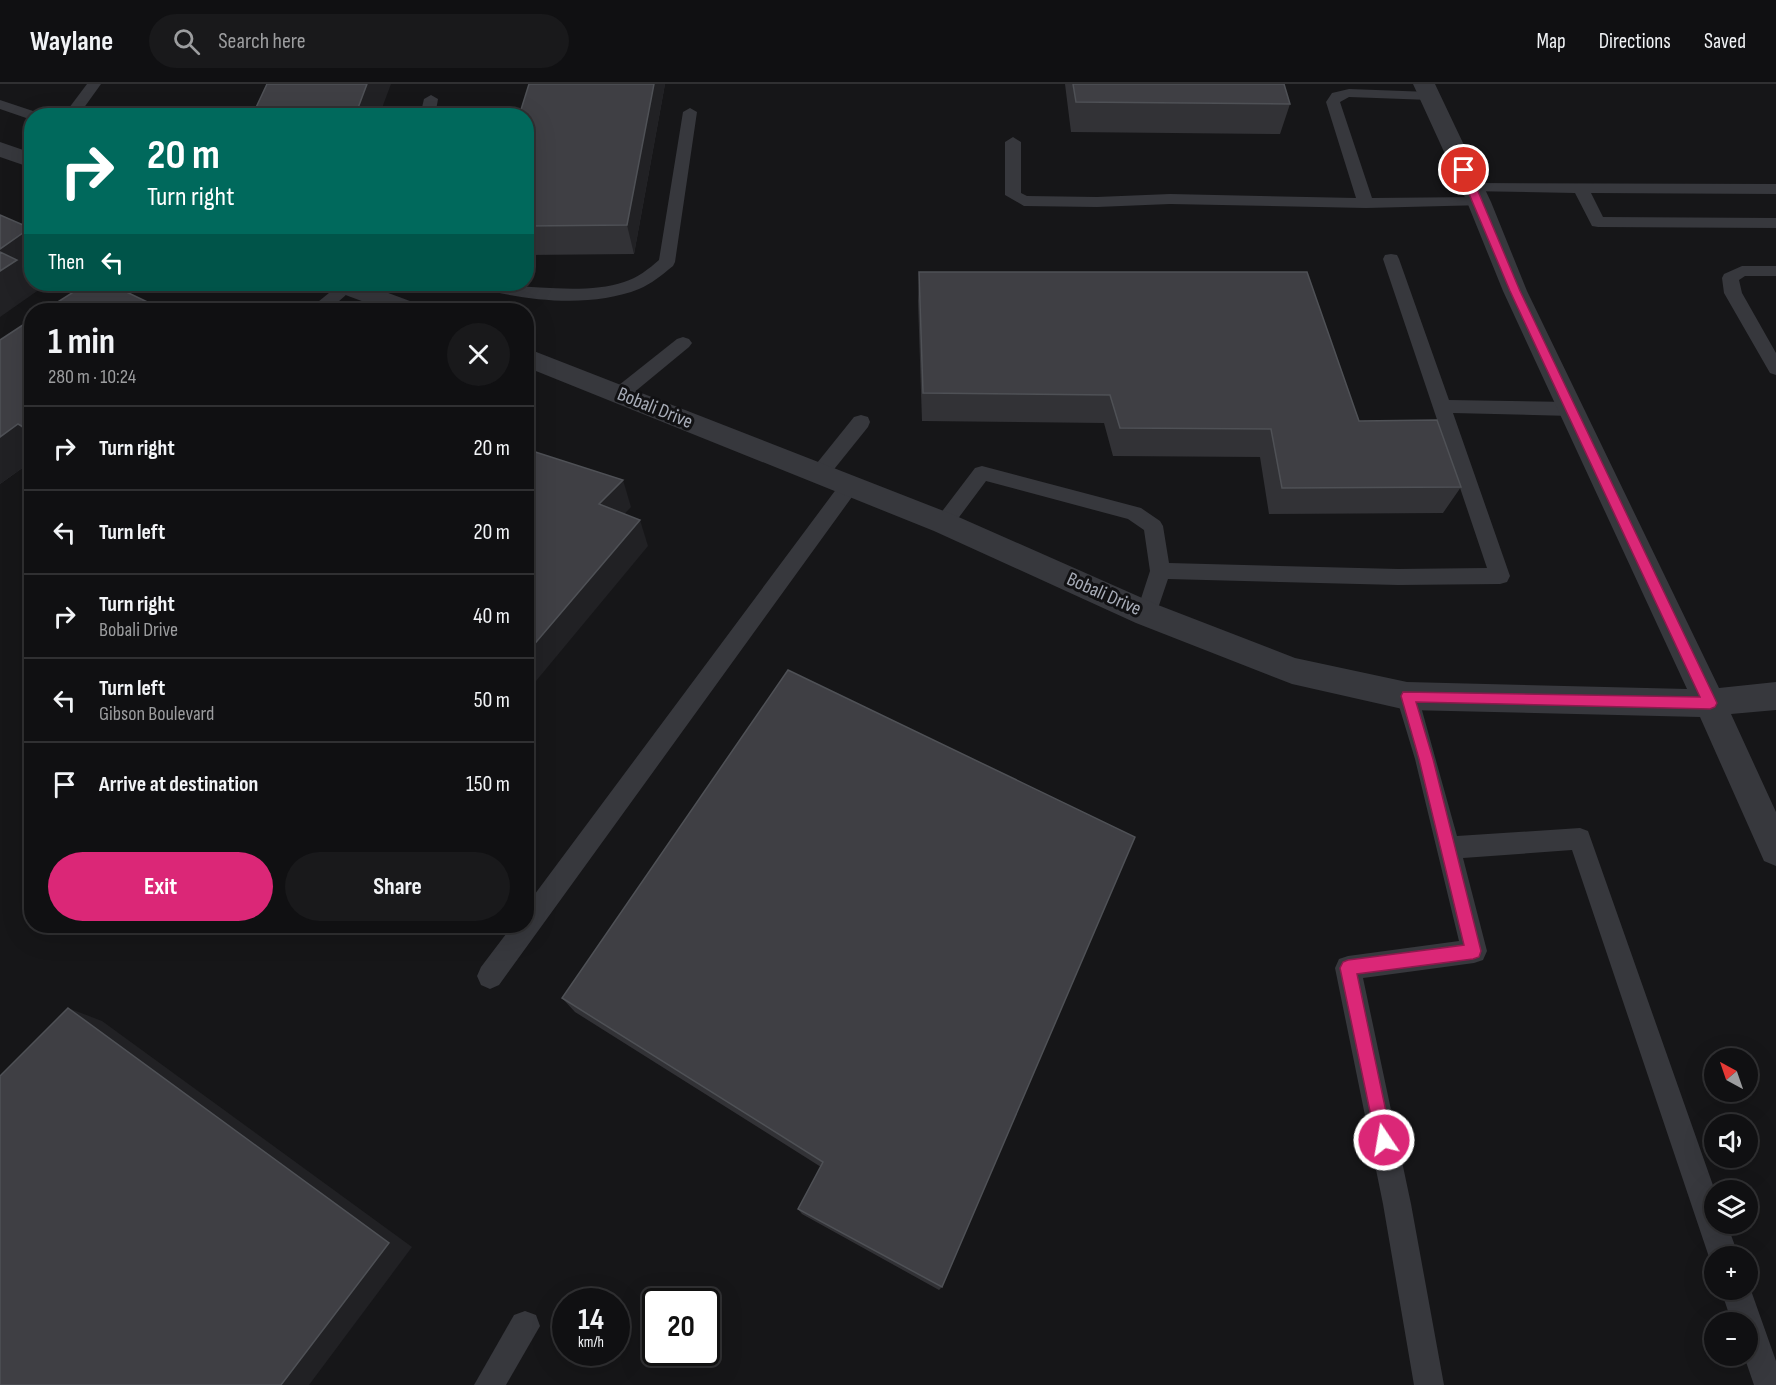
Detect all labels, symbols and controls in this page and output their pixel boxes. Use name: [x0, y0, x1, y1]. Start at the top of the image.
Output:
search box: [149, 14, 569, 68]
text: Waylane: [30, 25, 113, 58]
icon: search: [170, 25, 203, 58]
text: Search here: [218, 28, 306, 55]
text: Map: [1536, 29, 1566, 54]
text: Directions: [1599, 29, 1671, 54]
text: Saved: [1704, 29, 1746, 54]
text: 20 m: [147, 130, 220, 181]
icon: right: [48, 132, 126, 210]
pin: [1438, 144, 1489, 195]
icon: arrive: [1447, 153, 1480, 186]
text: Turn right: [147, 181, 234, 213]
icon: left: [96, 246, 129, 279]
text: Then: [48, 249, 84, 276]
text: 1 min: [48, 321, 115, 364]
button: close: [447, 323, 510, 386]
text: 280 m · 10:24: [48, 365, 136, 389]
street label: Bobali Drive: [614, 382, 696, 434]
icon: right: [48, 432, 81, 465]
text: Turn right: [99, 435, 175, 462]
text: 20 m: [474, 435, 510, 462]
icon: left: [48, 516, 81, 549]
text: Turn left: [99, 519, 165, 546]
text: 20 m: [474, 519, 510, 546]
street label: Bobali Drive: [1063, 567, 1145, 621]
text: Turn right: [99, 591, 175, 618]
icon: right: [48, 600, 81, 633]
text: 40 m: [473, 603, 510, 630]
text: Bobali Drive: [99, 618, 178, 642]
text: Turn left: [99, 675, 165, 702]
icon: left: [48, 684, 81, 717]
text: 50 m: [474, 687, 510, 714]
text: Gibson Boulevard: [99, 702, 214, 726]
icon: arrive: [48, 768, 81, 801]
text: Arrive at destination: [99, 771, 258, 798]
text: 150 m: [466, 771, 510, 798]
button: Exit: [48, 852, 273, 921]
button: Share: [285, 852, 510, 921]
north arrow: [1704, 1048, 1758, 1102]
map controls: [1704, 1048, 1758, 1366]
position arrow: [1352, 1108, 1416, 1172]
button: sound: [1704, 1114, 1758, 1168]
button: layers: [1704, 1180, 1758, 1234]
button: +: [1704, 1246, 1758, 1300]
speed limit sign: 20: [642, 1288, 720, 1366]
text: 14: [578, 1302, 604, 1338]
button: −: [1704, 1312, 1758, 1366]
text: km/h: [578, 1333, 604, 1352]

